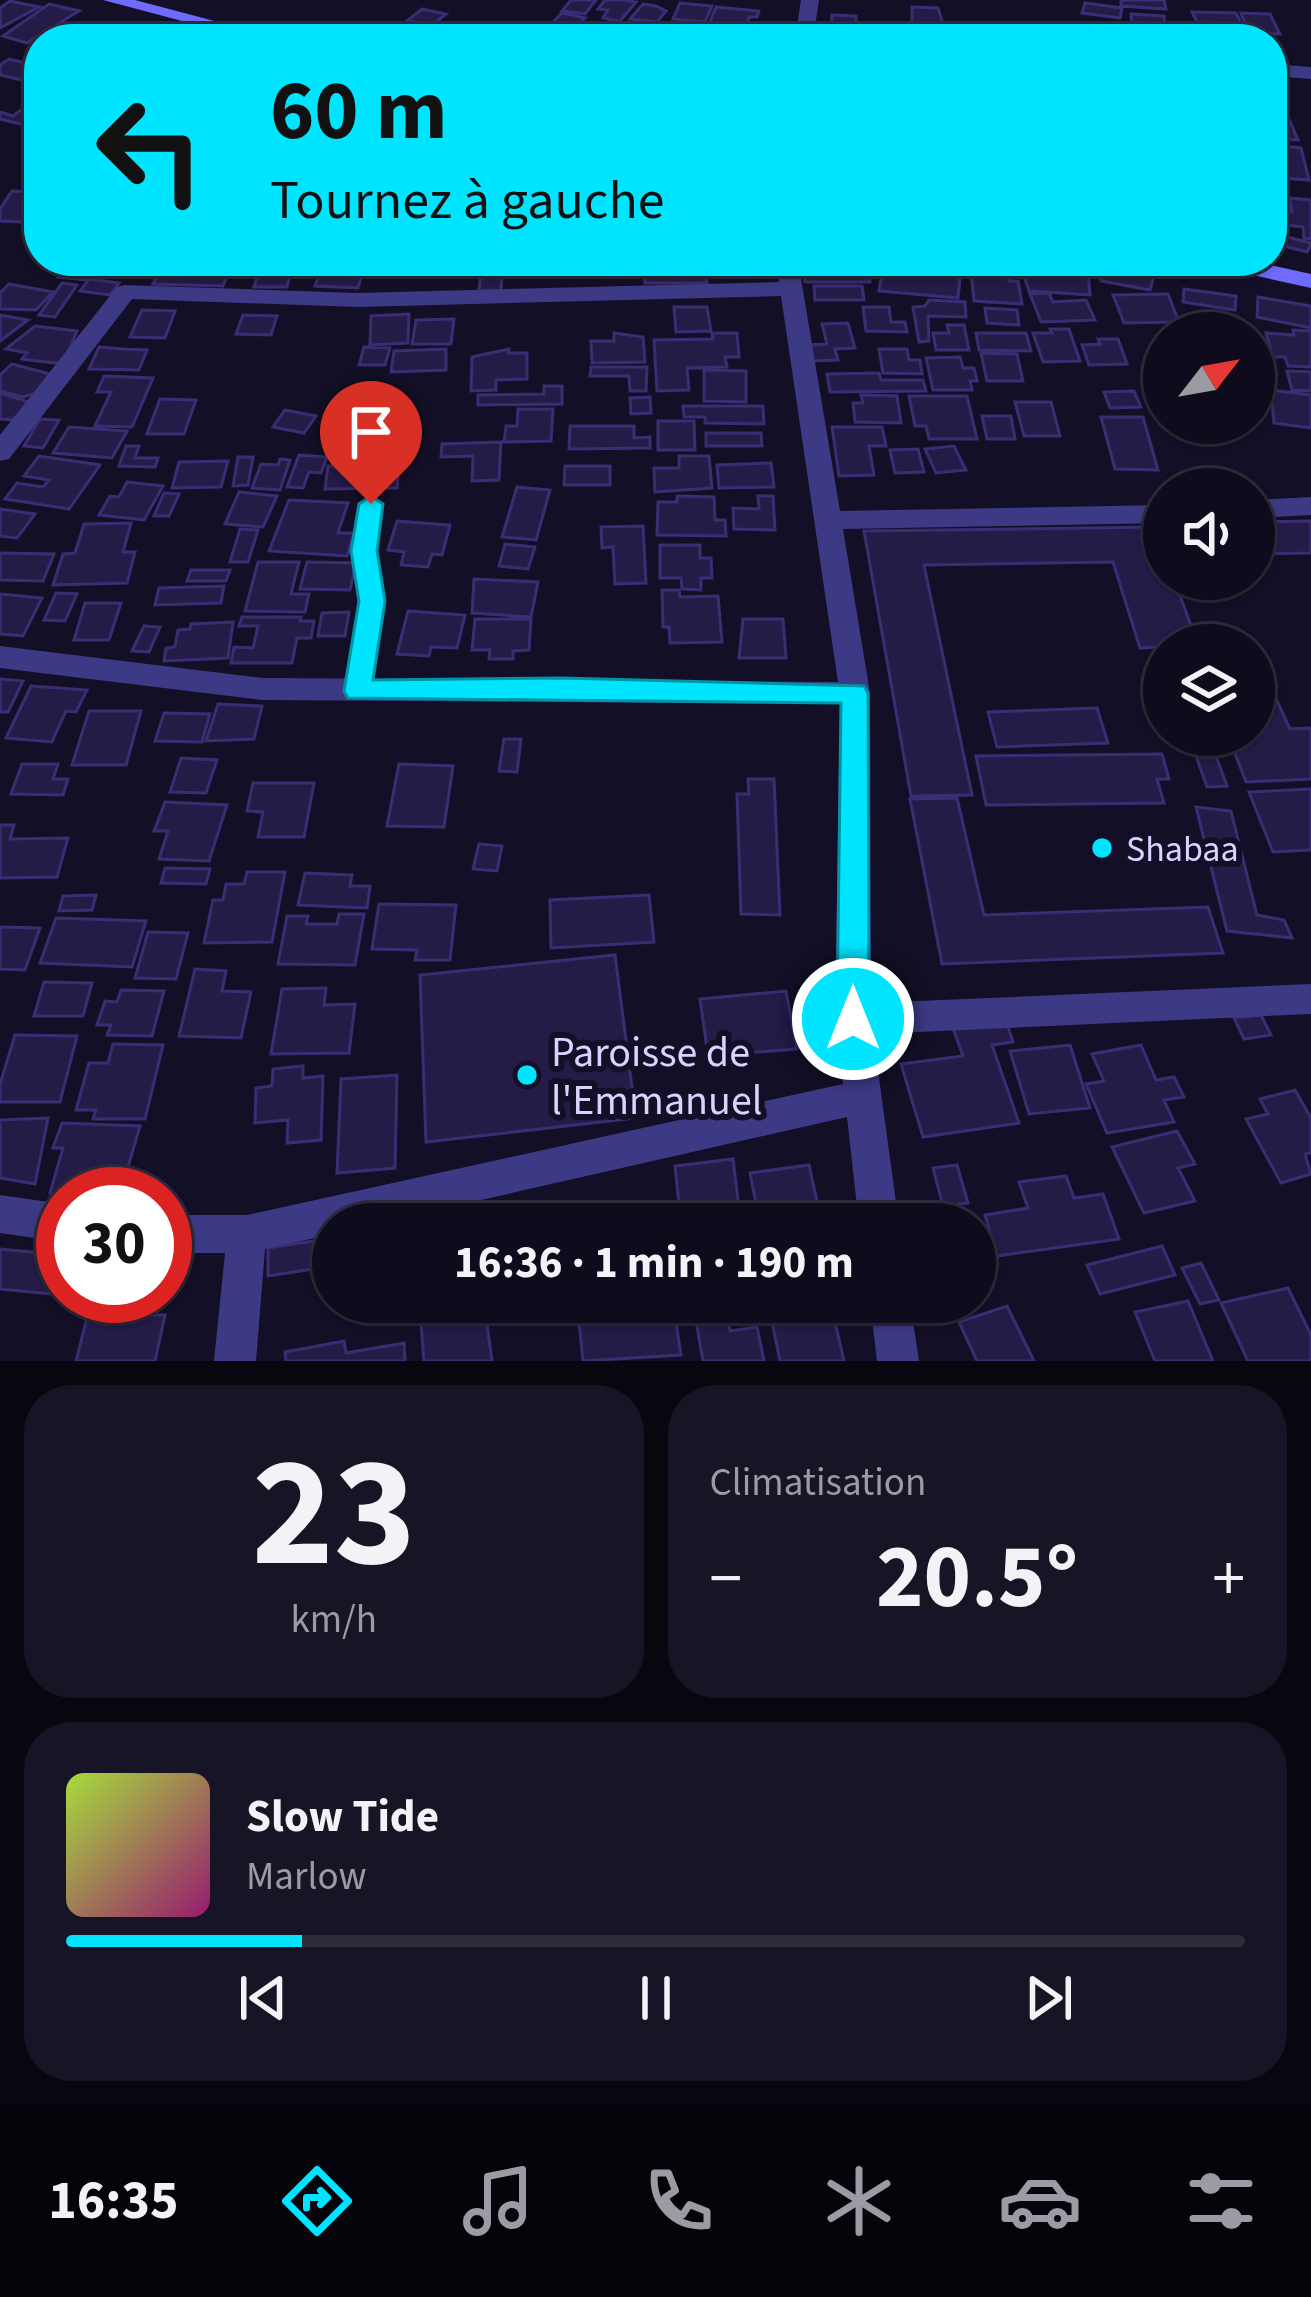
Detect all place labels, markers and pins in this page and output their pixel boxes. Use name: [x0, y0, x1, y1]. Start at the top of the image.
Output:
pin: [320, 381, 422, 504]
place label: Shabaa: [1126, 824, 1239, 875]
marker: Shabaa: [1089, 835, 1115, 861]
place label: Paroisse de l'Emmanuel: [551, 1023, 762, 1131]
marker: Paroisse de l'Emmanuel: [514, 1062, 540, 1088]

